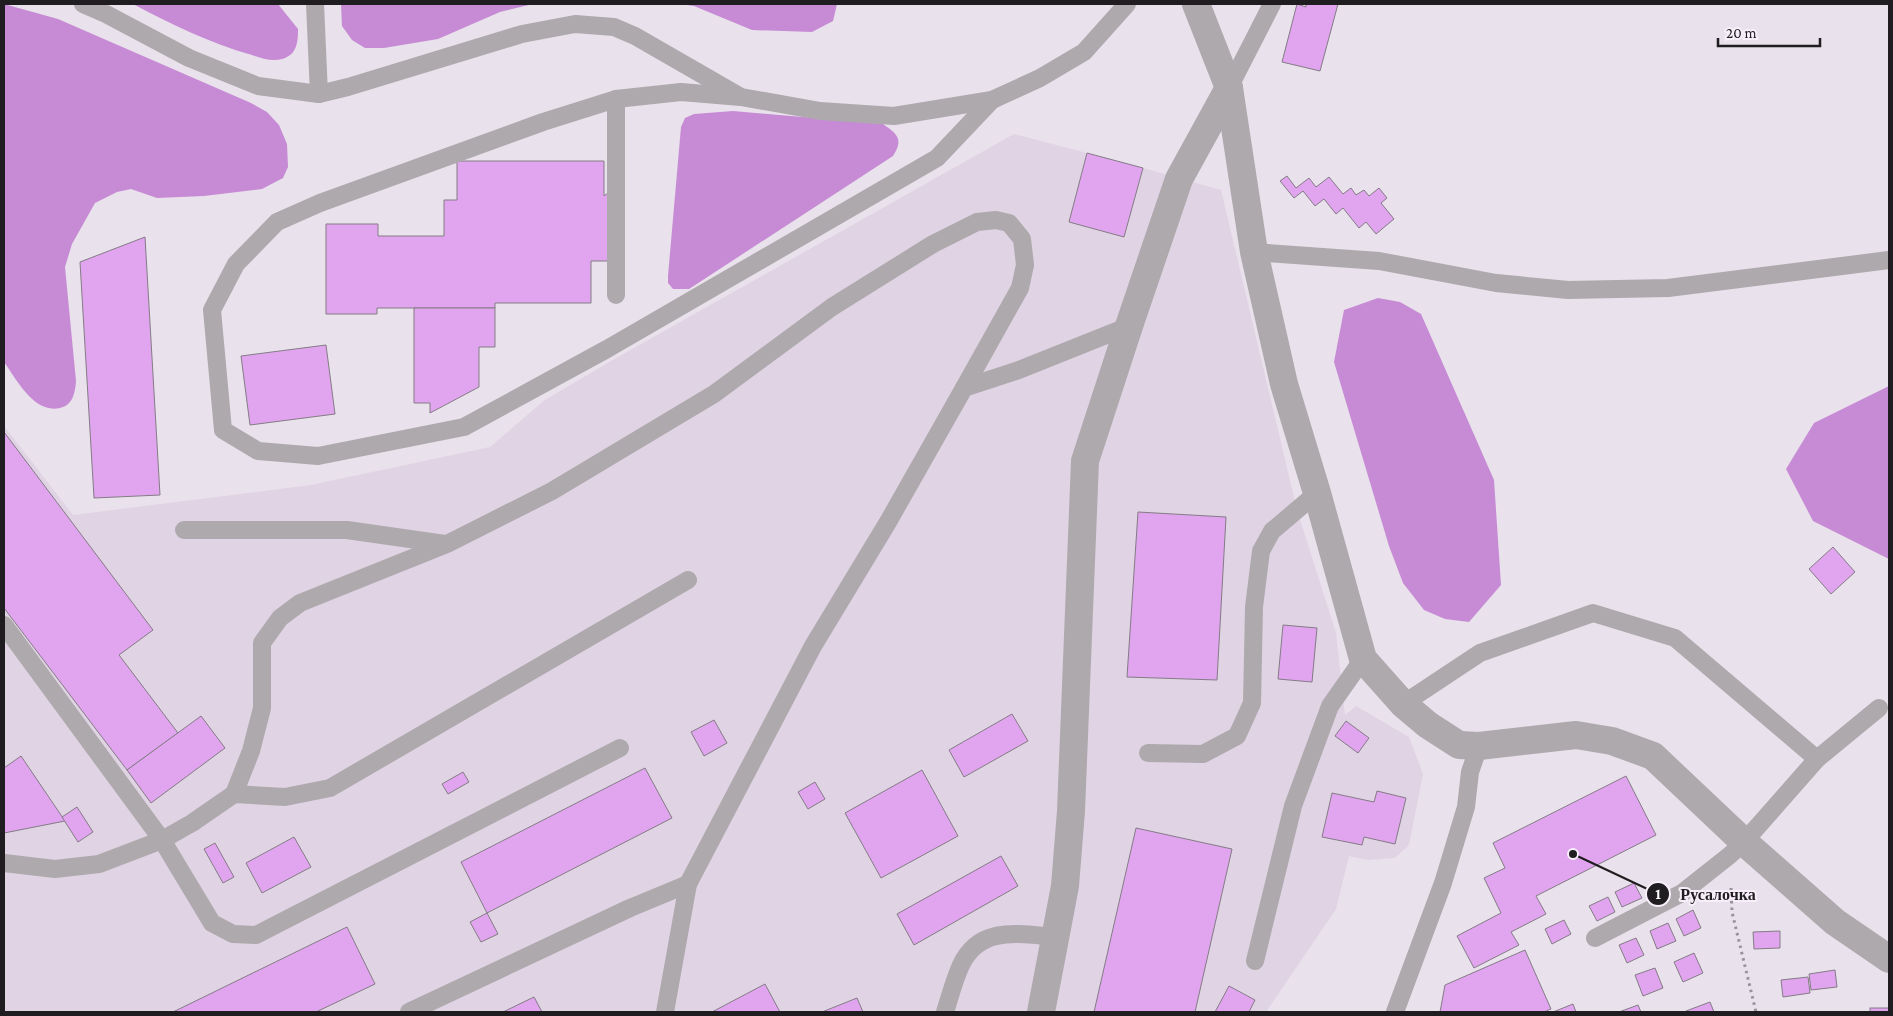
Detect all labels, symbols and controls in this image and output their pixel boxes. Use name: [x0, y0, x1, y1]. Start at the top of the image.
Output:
scale bar: [1718, 15, 1820, 47]
text: 20 m: [1726, 25, 1757, 41]
callout: Русалочка: [1646, 879, 1766, 910]
text: 1: [1655, 886, 1661, 902]
text: Русалочка: [1680, 886, 1756, 904]

